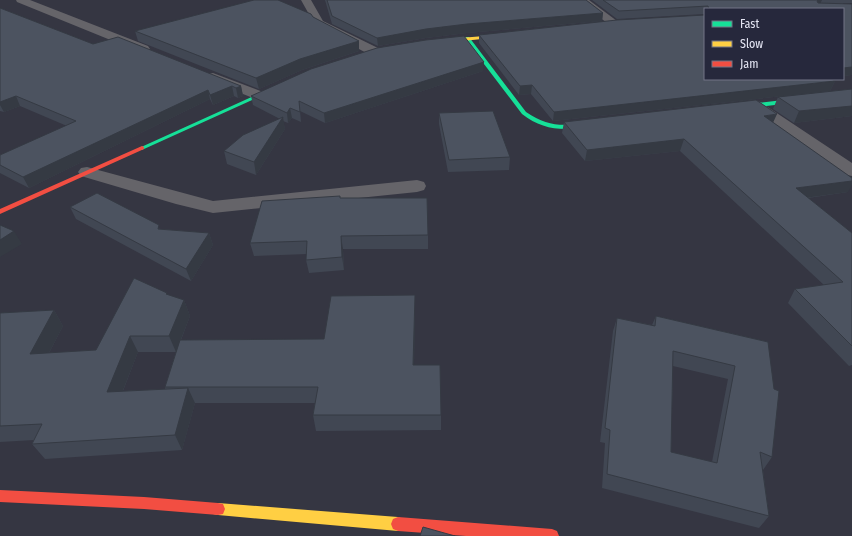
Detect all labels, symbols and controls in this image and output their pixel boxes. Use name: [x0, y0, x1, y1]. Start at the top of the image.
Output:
legend: [704, 8, 844, 80]
text: Fast: [740, 17, 759, 31]
text: Slow: [740, 37, 763, 51]
text: Jam: [740, 57, 758, 71]

